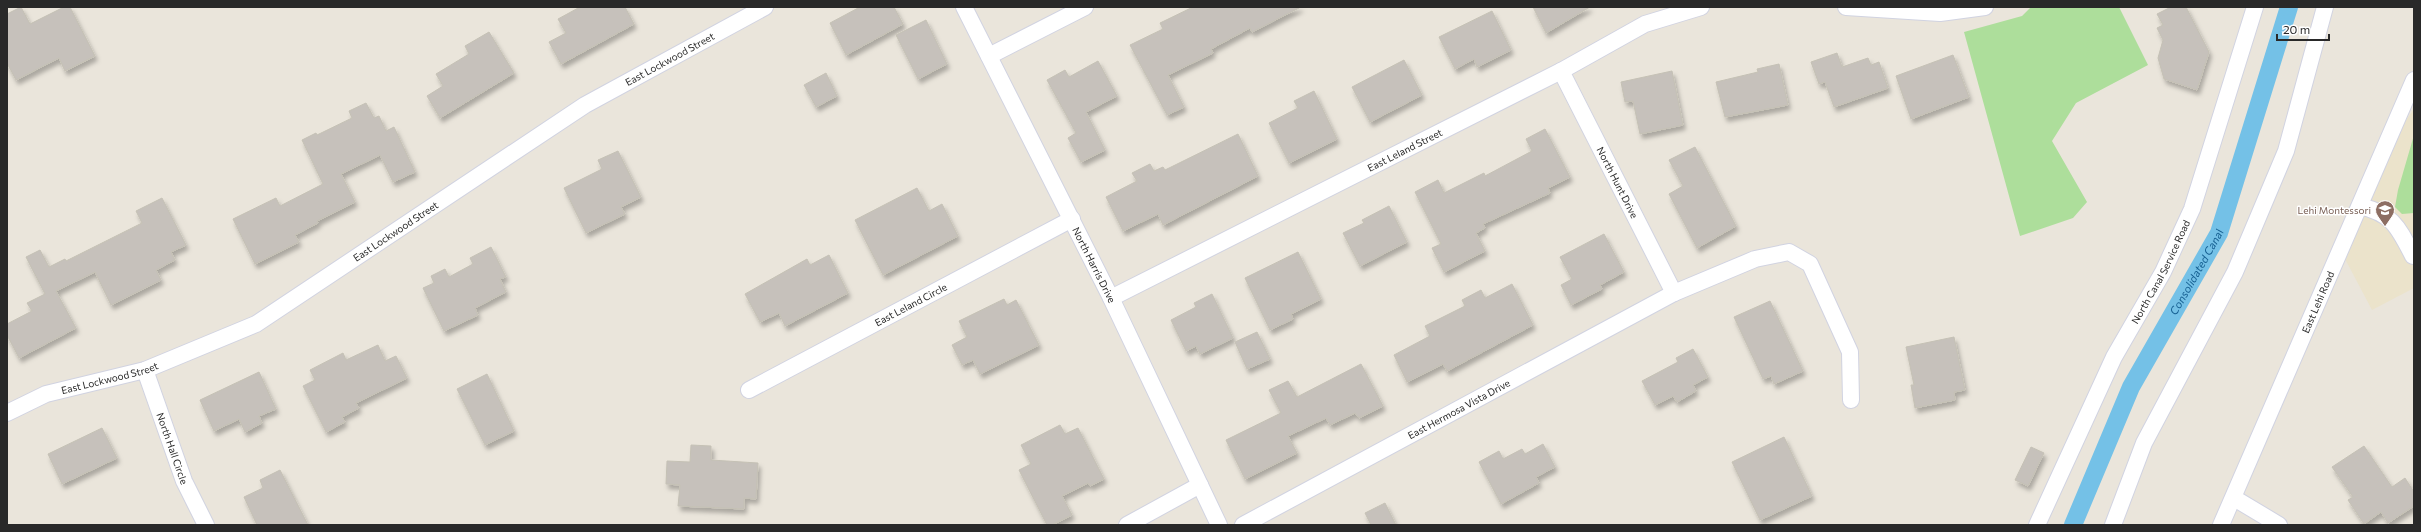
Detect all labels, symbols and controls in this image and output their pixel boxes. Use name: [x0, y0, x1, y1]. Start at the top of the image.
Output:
scale bar: [2277, 16, 2329, 42]
text: 20 m: [2283, 22, 2310, 36]
street label: East Lockwood Street: [623, 30, 716, 88]
street label: East Leland Street: [1365, 126, 1444, 174]
street label: North Hunt Drive: [1595, 145, 1641, 220]
street label: East Lockwood Street: [351, 199, 440, 264]
school or university icon: Lehi Montessori: [2374, 199, 2396, 227]
place label: Lehi Montessori: [2298, 204, 2371, 216]
street label: North Canal Service Road: [2129, 218, 2192, 326]
street label: North Harris Drive: [1070, 225, 1118, 305]
water label: Consolidated Canal: [2167, 228, 2226, 317]
street label: East Lehi Road: [2299, 269, 2336, 335]
street label: East Leland Circle: [873, 280, 949, 328]
street label: East Lockwood Street: [60, 359, 160, 396]
street label: East Hermosa Vista Drive: [1406, 377, 1512, 441]
street label: North Hall Circle: [154, 411, 191, 486]

